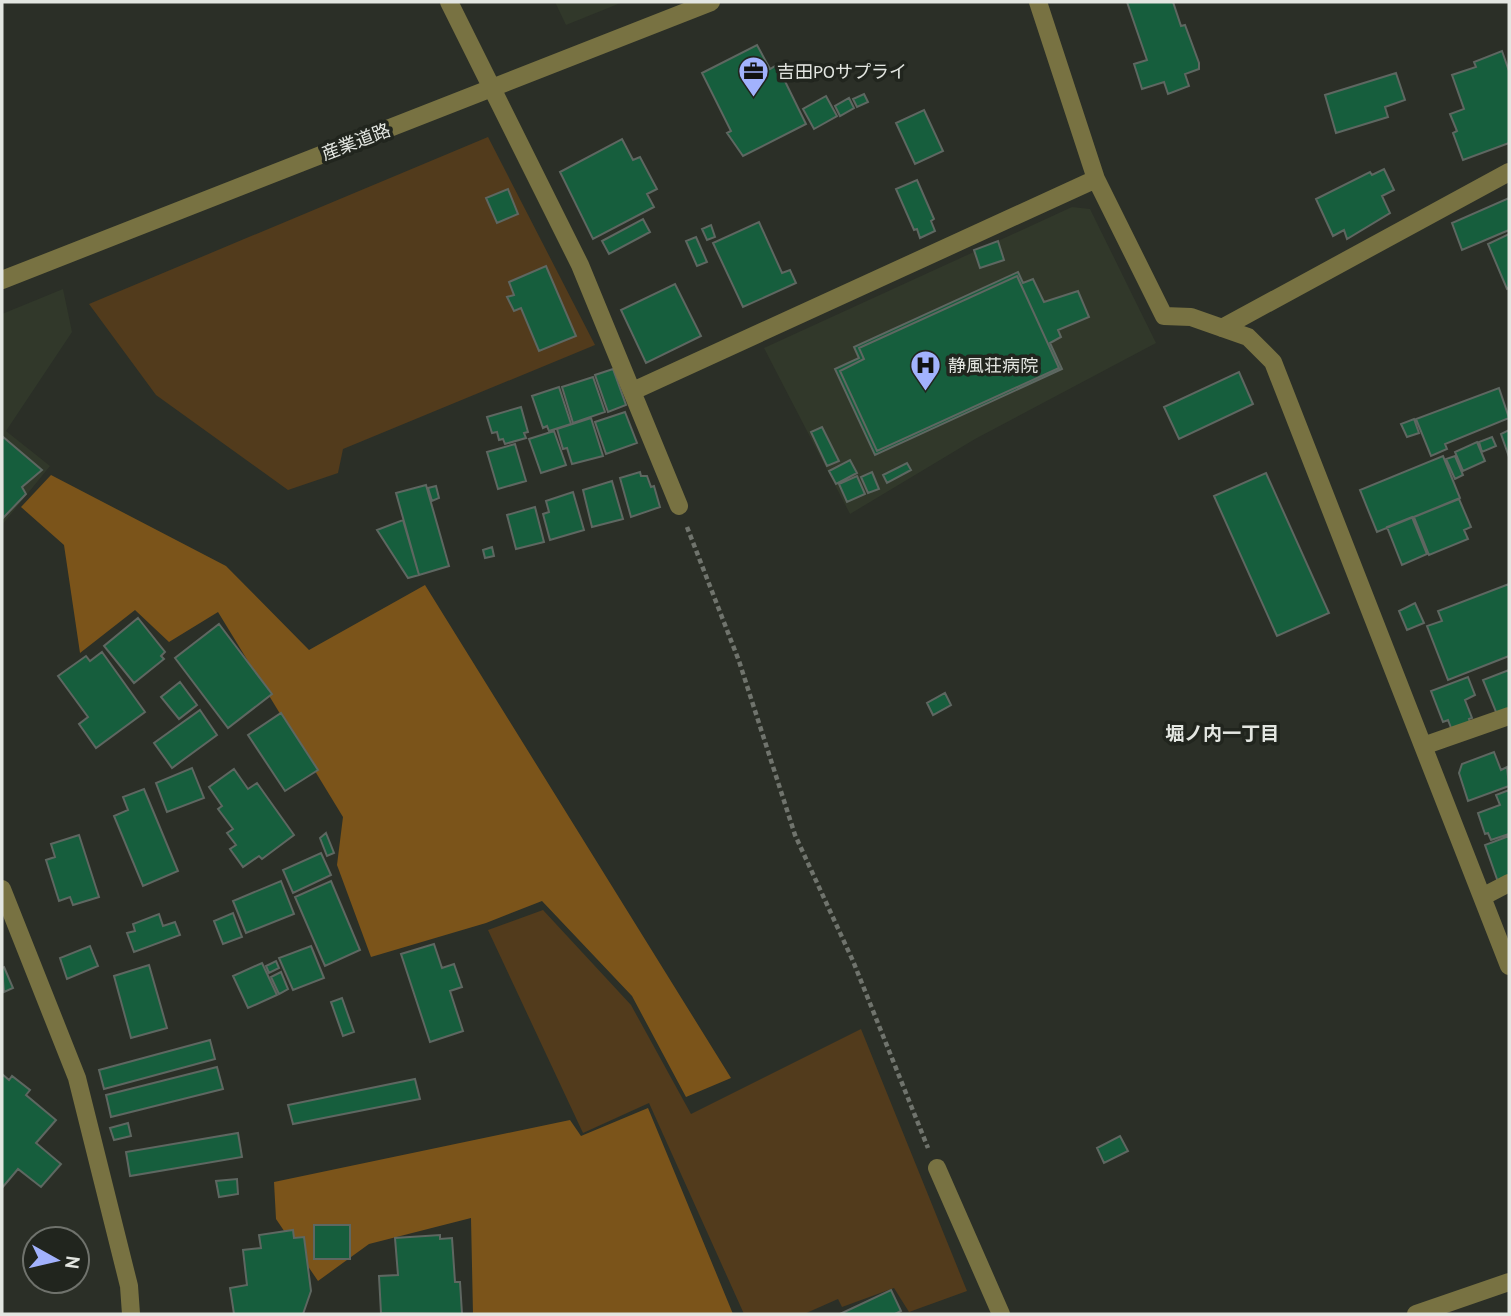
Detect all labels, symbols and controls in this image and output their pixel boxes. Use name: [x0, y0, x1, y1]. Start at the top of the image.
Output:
office icon: 吉田POサプライ: [737, 55, 771, 99]
place label: 吉田POサプライ: [777, 60, 907, 83]
street label: 産業道路: [318, 118, 394, 165]
hospital icon: 静風荘病院: [908, 349, 942, 393]
place label: 静風荘病院: [948, 354, 1038, 377]
district label: 堀ノ内一丁目: [1165, 721, 1279, 745]
north arrow: [21, 1225, 91, 1295]
text: N: [60, 1255, 86, 1270]

